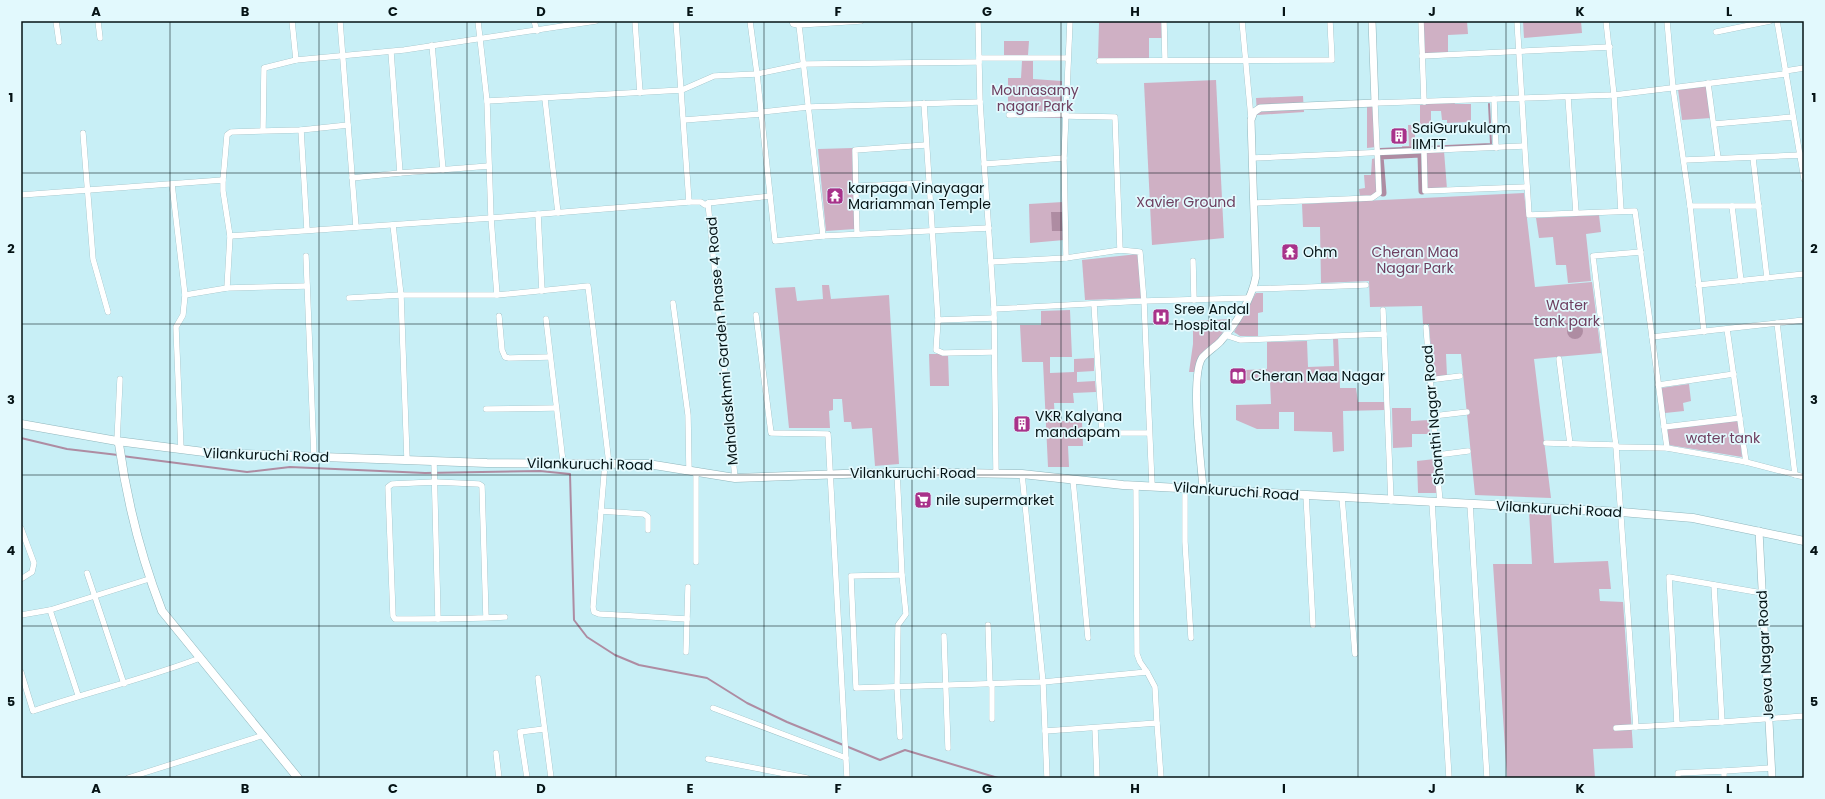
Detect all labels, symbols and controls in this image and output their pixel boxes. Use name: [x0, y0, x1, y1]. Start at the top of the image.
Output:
text: A: [91, 2, 101, 21]
text: B: [241, 2, 250, 21]
text: C: [388, 2, 398, 21]
text: D: [536, 2, 546, 21]
text: E: [686, 2, 694, 21]
text: F: [834, 2, 842, 21]
text: G: [982, 2, 992, 21]
text: H: [1130, 2, 1140, 21]
text: I: [1282, 2, 1286, 21]
text: J: [1428, 2, 1436, 21]
text: K: [1575, 2, 1585, 21]
text: L: [1726, 2, 1732, 21]
park label: Mounasamy nagar Park: [991, 80, 1079, 116]
text: 1: [9, 88, 13, 107]
text: 1: [1812, 88, 1816, 107]
place label: SaiGurukulam IIMTT: [1412, 118, 1511, 154]
building icon: SaiGurukulam IIMTT: [1389, 126, 1409, 146]
place label: karpaga Vinayagar Mariamman Temple: [848, 178, 991, 214]
temple icon: karpaga Vinayagar Mariamman Temple: [825, 186, 845, 206]
park label: Xavier Ground: [1136, 192, 1236, 212]
street label: Mahalaskhmi Garden Phase 4 Road: [701, 216, 743, 466]
text: 2: [7, 239, 15, 258]
text: 2: [1810, 239, 1818, 258]
temple icon: Ohm: [1280, 242, 1300, 262]
place label: Ohm: [1303, 242, 1337, 262]
park label: Cheran Maa Nagar Park: [1372, 242, 1458, 278]
park label: Water tank park: [1534, 295, 1601, 331]
place label: Sree Andal Hospital: [1174, 299, 1249, 335]
hospital icon: Sree Andal Hospital: [1151, 307, 1171, 327]
street label: Shanthi Nagar Road: [1417, 344, 1449, 486]
library icon: Cheran Maa Nagar: [1228, 366, 1248, 386]
place label: Cheran Maa Nagar: [1251, 366, 1385, 386]
text: 3: [7, 390, 15, 409]
text: 3: [1810, 390, 1818, 409]
place label: VKR Kalyana mandapam: [1035, 406, 1122, 442]
building icon: VKR Kalyana mandapam: [1012, 414, 1032, 434]
park label: water tank: [1686, 428, 1761, 448]
street label: Vilankuruchi Road: [203, 443, 329, 467]
street label: Vilankuruchi Road: [527, 453, 653, 475]
street label: Vilankuruchi Road: [850, 463, 976, 483]
street label: Vilankuruchi Road: [1172, 477, 1300, 505]
supermarket icon: nile supermarket: [913, 490, 933, 510]
place label: nile supermarket: [936, 490, 1054, 510]
street label: Vilankuruchi Road: [1495, 496, 1623, 522]
text: 4: [7, 541, 16, 560]
text: 4: [1810, 541, 1819, 560]
street label: Jeeva Nagar Road: [1752, 590, 1778, 720]
text: 5: [7, 692, 15, 711]
text: 5: [1810, 692, 1818, 711]
text: A: [91, 779, 101, 798]
text: B: [241, 779, 250, 798]
text: C: [388, 779, 398, 798]
text: D: [536, 779, 546, 798]
text: E: [686, 779, 694, 798]
text: F: [834, 779, 842, 798]
text: G: [982, 779, 992, 798]
text: H: [1130, 779, 1140, 798]
text: I: [1282, 779, 1286, 798]
text: J: [1428, 779, 1436, 798]
text: K: [1575, 779, 1585, 798]
text: L: [1726, 779, 1732, 798]

